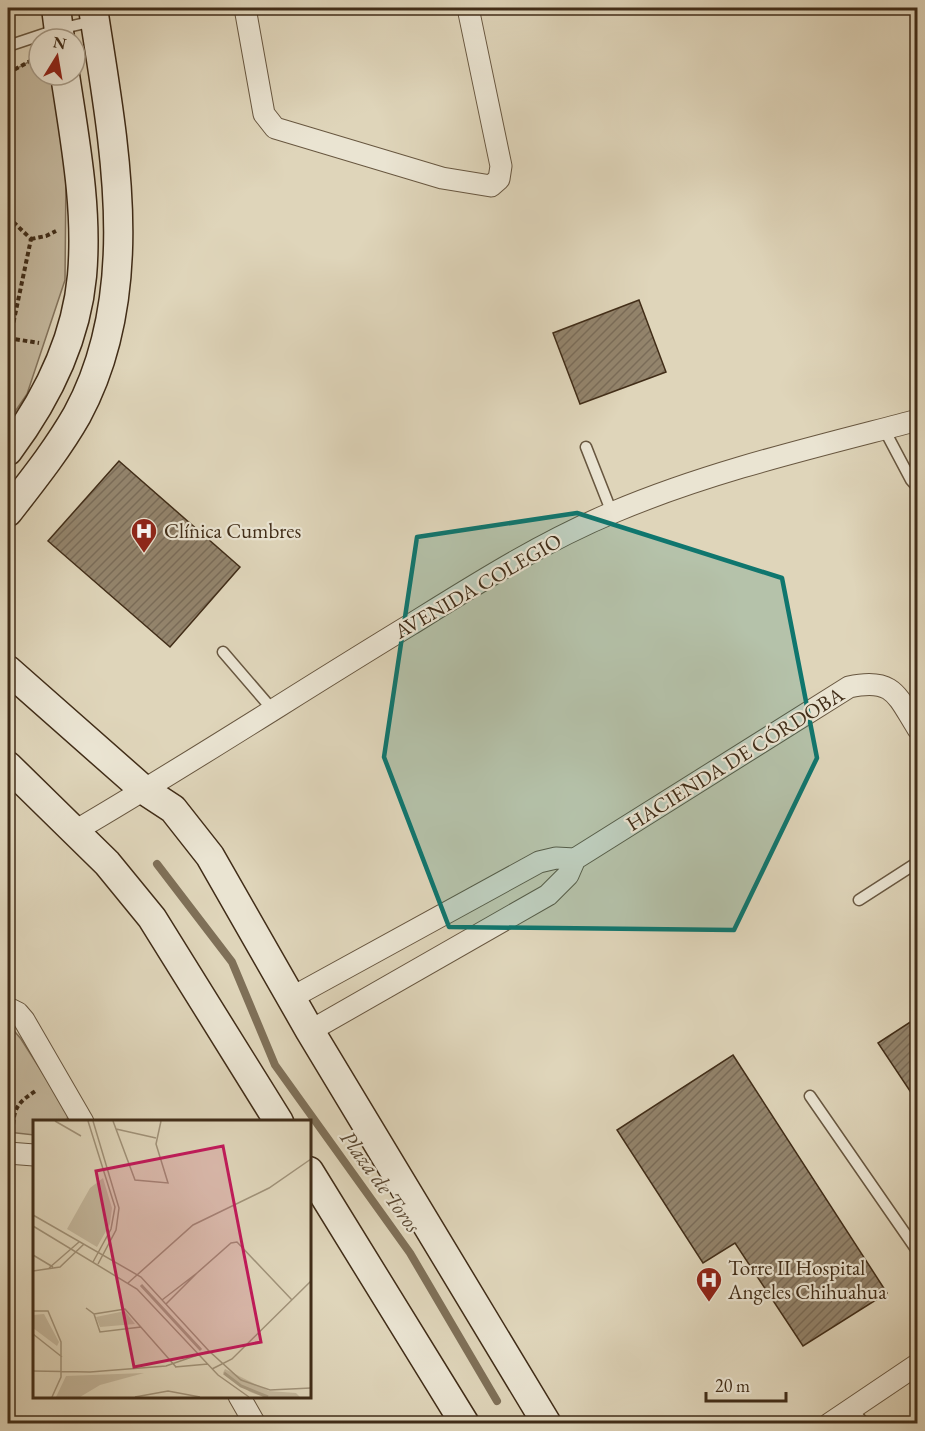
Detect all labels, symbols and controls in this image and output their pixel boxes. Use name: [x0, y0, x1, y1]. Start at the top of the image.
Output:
north arrow: [27, 27, 87, 87]
text: N: [51, 31, 68, 54]
hospital icon: Clínica Cumbres: [129, 516, 159, 554]
place label: Clínica Cumbres: [164, 517, 301, 544]
street label: AVENIDA COLEGIO: [388, 527, 566, 645]
street label: HACIENDA DE CÓRDOBA: [621, 680, 849, 837]
inset map: [33, 1120, 310, 1398]
water label: Plaza de Toros: [334, 1124, 428, 1239]
place label: Torre II Hospital Angeles Chihuahua: [727, 1254, 887, 1305]
hospital icon: Torre II Hospital Angeles Chihuahua: [694, 1265, 724, 1303]
scale bar: [706, 1365, 786, 1403]
text: 20 m: [715, 1374, 750, 1397]

